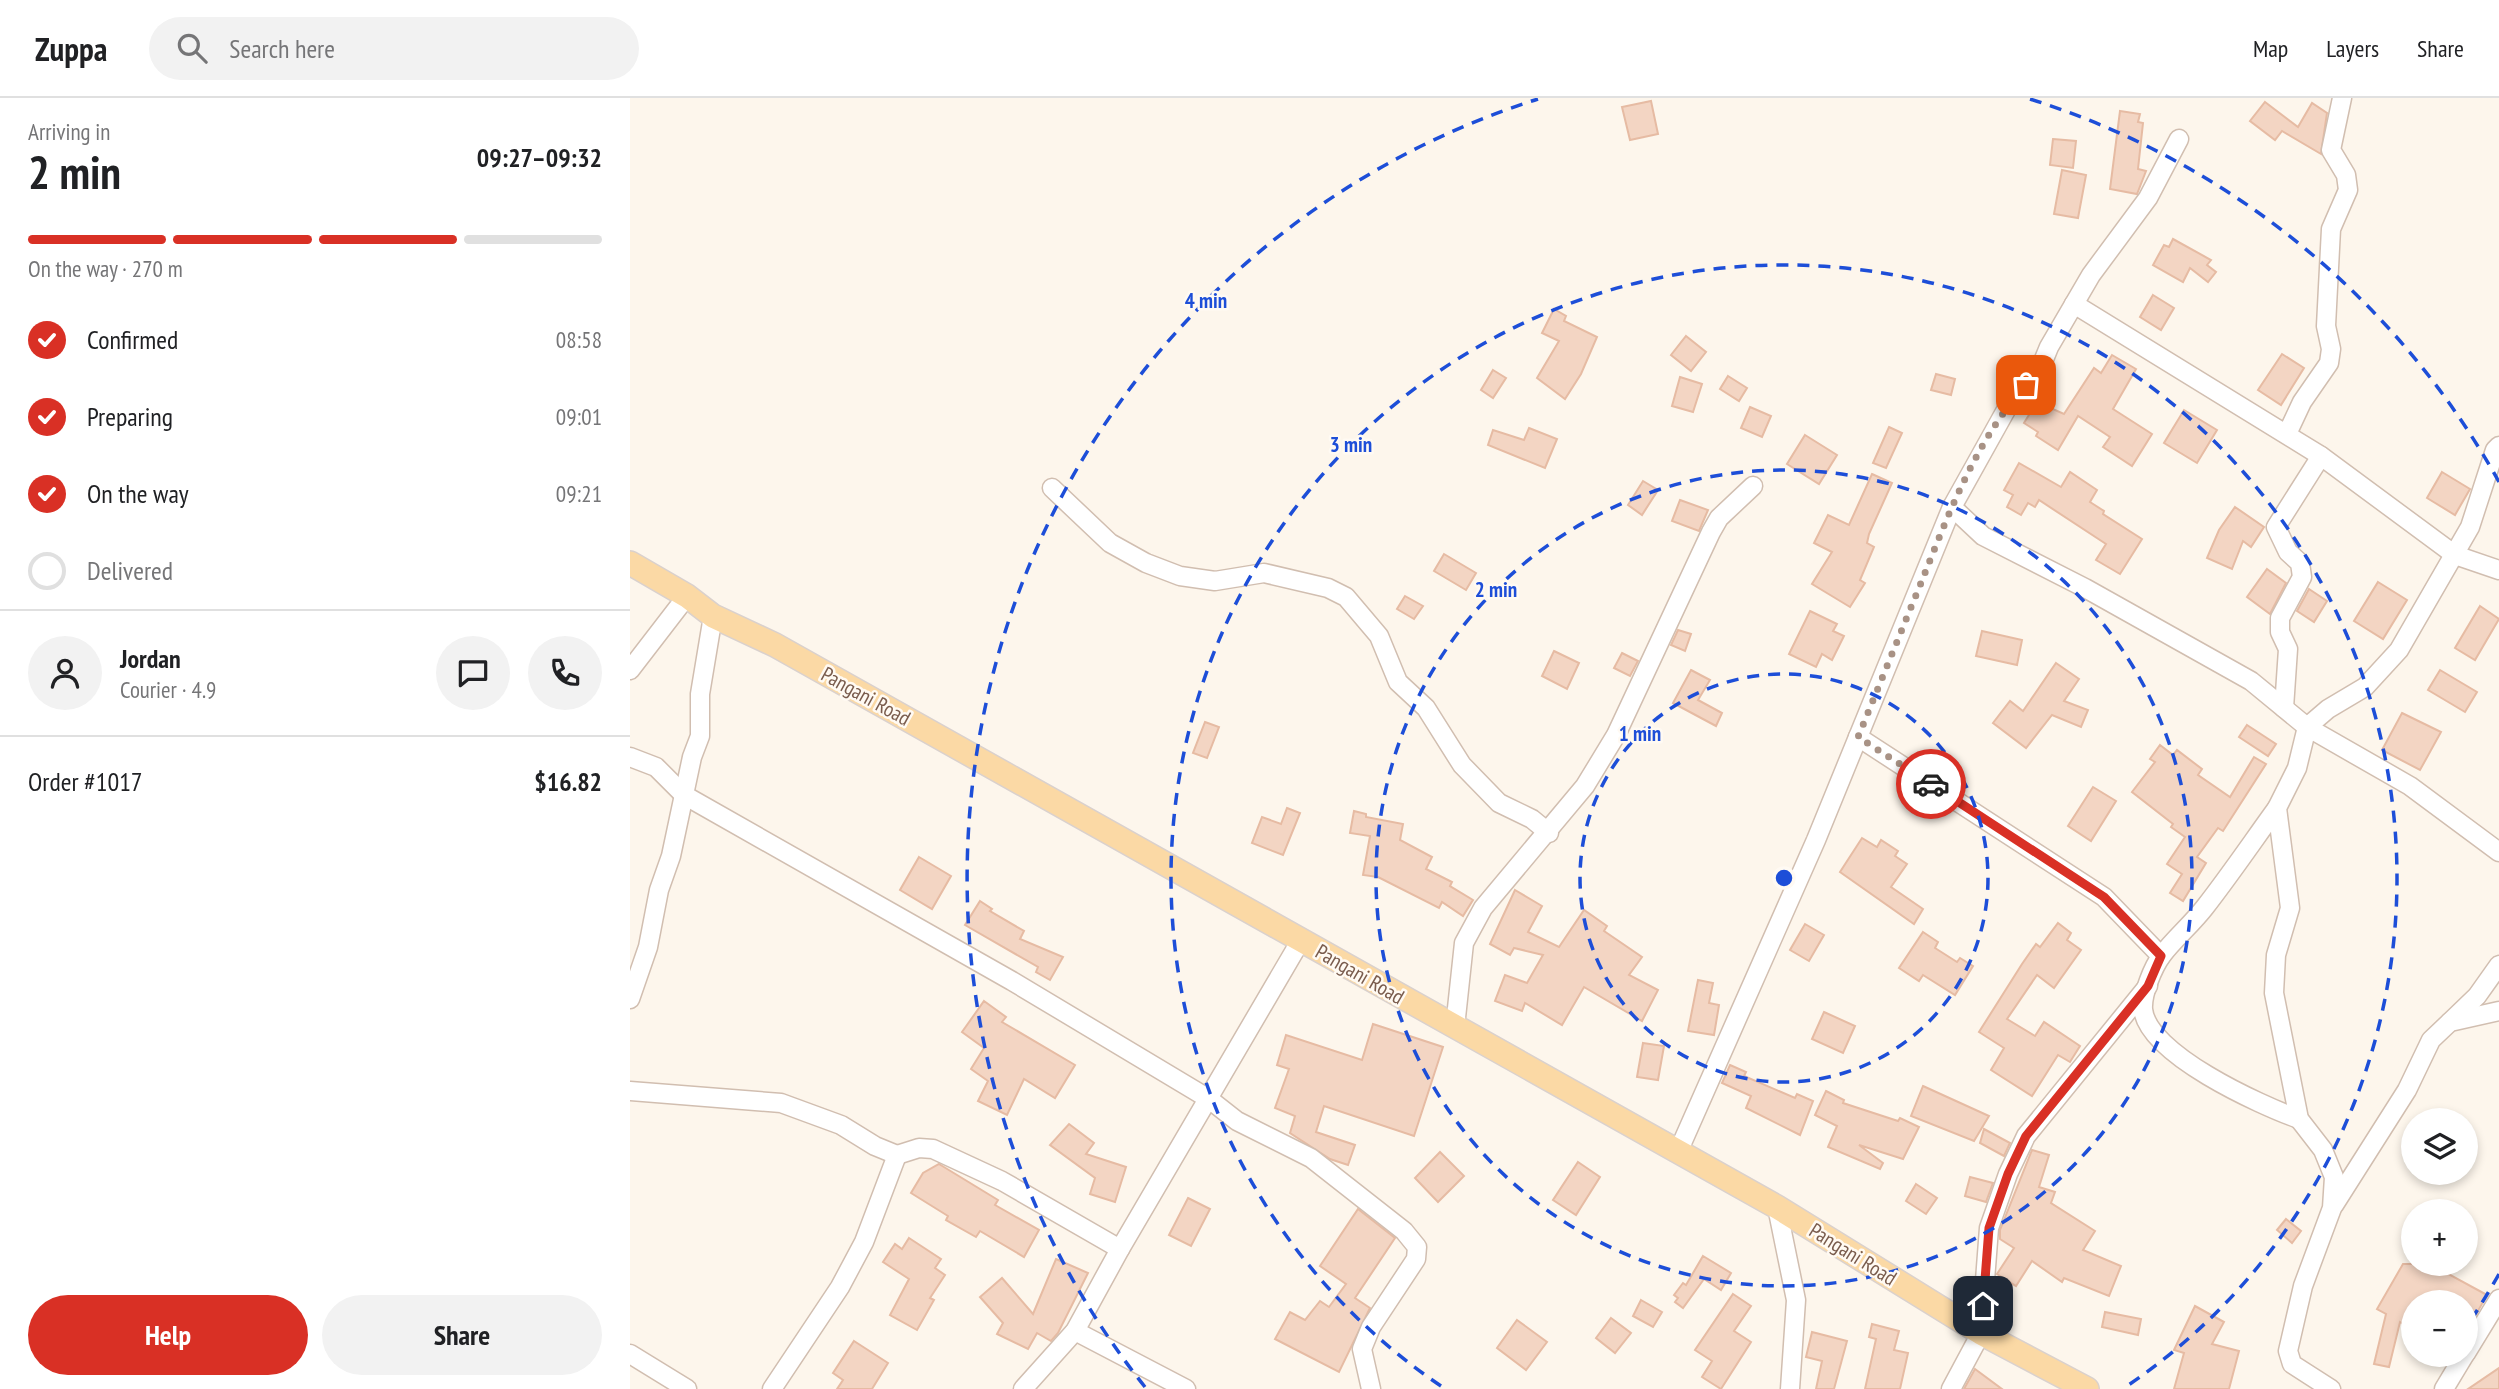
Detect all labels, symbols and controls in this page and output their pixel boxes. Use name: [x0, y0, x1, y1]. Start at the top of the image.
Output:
search box: [149, 17, 639, 80]
text: Zuppa: [35, 27, 107, 70]
icon: search: [173, 29, 211, 67]
text: Search here: [229, 32, 335, 65]
text: Map: [2253, 33, 2288, 64]
text: Layers: [2326, 33, 2379, 64]
text: Share: [2417, 33, 2464, 64]
text: Arriving in: [28, 117, 110, 146]
text: 09:27–09:32: [477, 141, 602, 174]
text: 2 min: [28, 142, 121, 202]
text: On the way · 270 m: [28, 254, 183, 283]
text: 4 min: [1185, 287, 1227, 314]
icon: check: [28, 321, 66, 359]
text: Confirmed: [87, 323, 178, 356]
text: 08:58: [556, 325, 602, 354]
pin: [1996, 355, 2056, 415]
icon: bag: [2007, 366, 2045, 404]
icon: check: [28, 398, 66, 436]
text: Preparing: [87, 400, 173, 433]
text: 09:01: [556, 402, 602, 431]
text: 3 min: [1330, 431, 1372, 458]
icon: check: [28, 475, 66, 513]
text: On the way: [87, 477, 189, 510]
text: 09:21: [556, 479, 602, 508]
text: Delivered: [87, 554, 173, 587]
text: 2 min: [1475, 576, 1517, 603]
button: person: [28, 636, 102, 710]
button: chat: [436, 636, 510, 710]
button: phone: [528, 636, 602, 710]
text: Jordan: [120, 642, 181, 675]
street label: Pangani Road: [817, 660, 915, 732]
text: Courier · 4.9: [120, 675, 216, 704]
text: 1 min: [1619, 720, 1661, 747]
courier: [1896, 749, 1966, 819]
text: Order #1017: [28, 765, 143, 798]
text: $16.82: [534, 765, 602, 798]
icon: car: [1912, 765, 1950, 803]
centre of rings: [1772, 866, 1796, 890]
street label: Pangani Road: [1311, 938, 1409, 1010]
map controls: [2401, 1108, 2478, 1367]
button: layers: [2401, 1108, 2478, 1185]
button: +: [2401, 1199, 2478, 1276]
street label: Pangani Road: [1804, 1217, 1902, 1291]
pin: [1953, 1276, 2013, 1336]
icon: home: [1964, 1287, 2002, 1325]
button: −: [2401, 1290, 2478, 1367]
button: Help: [28, 1295, 308, 1375]
button: Share: [322, 1295, 602, 1375]

